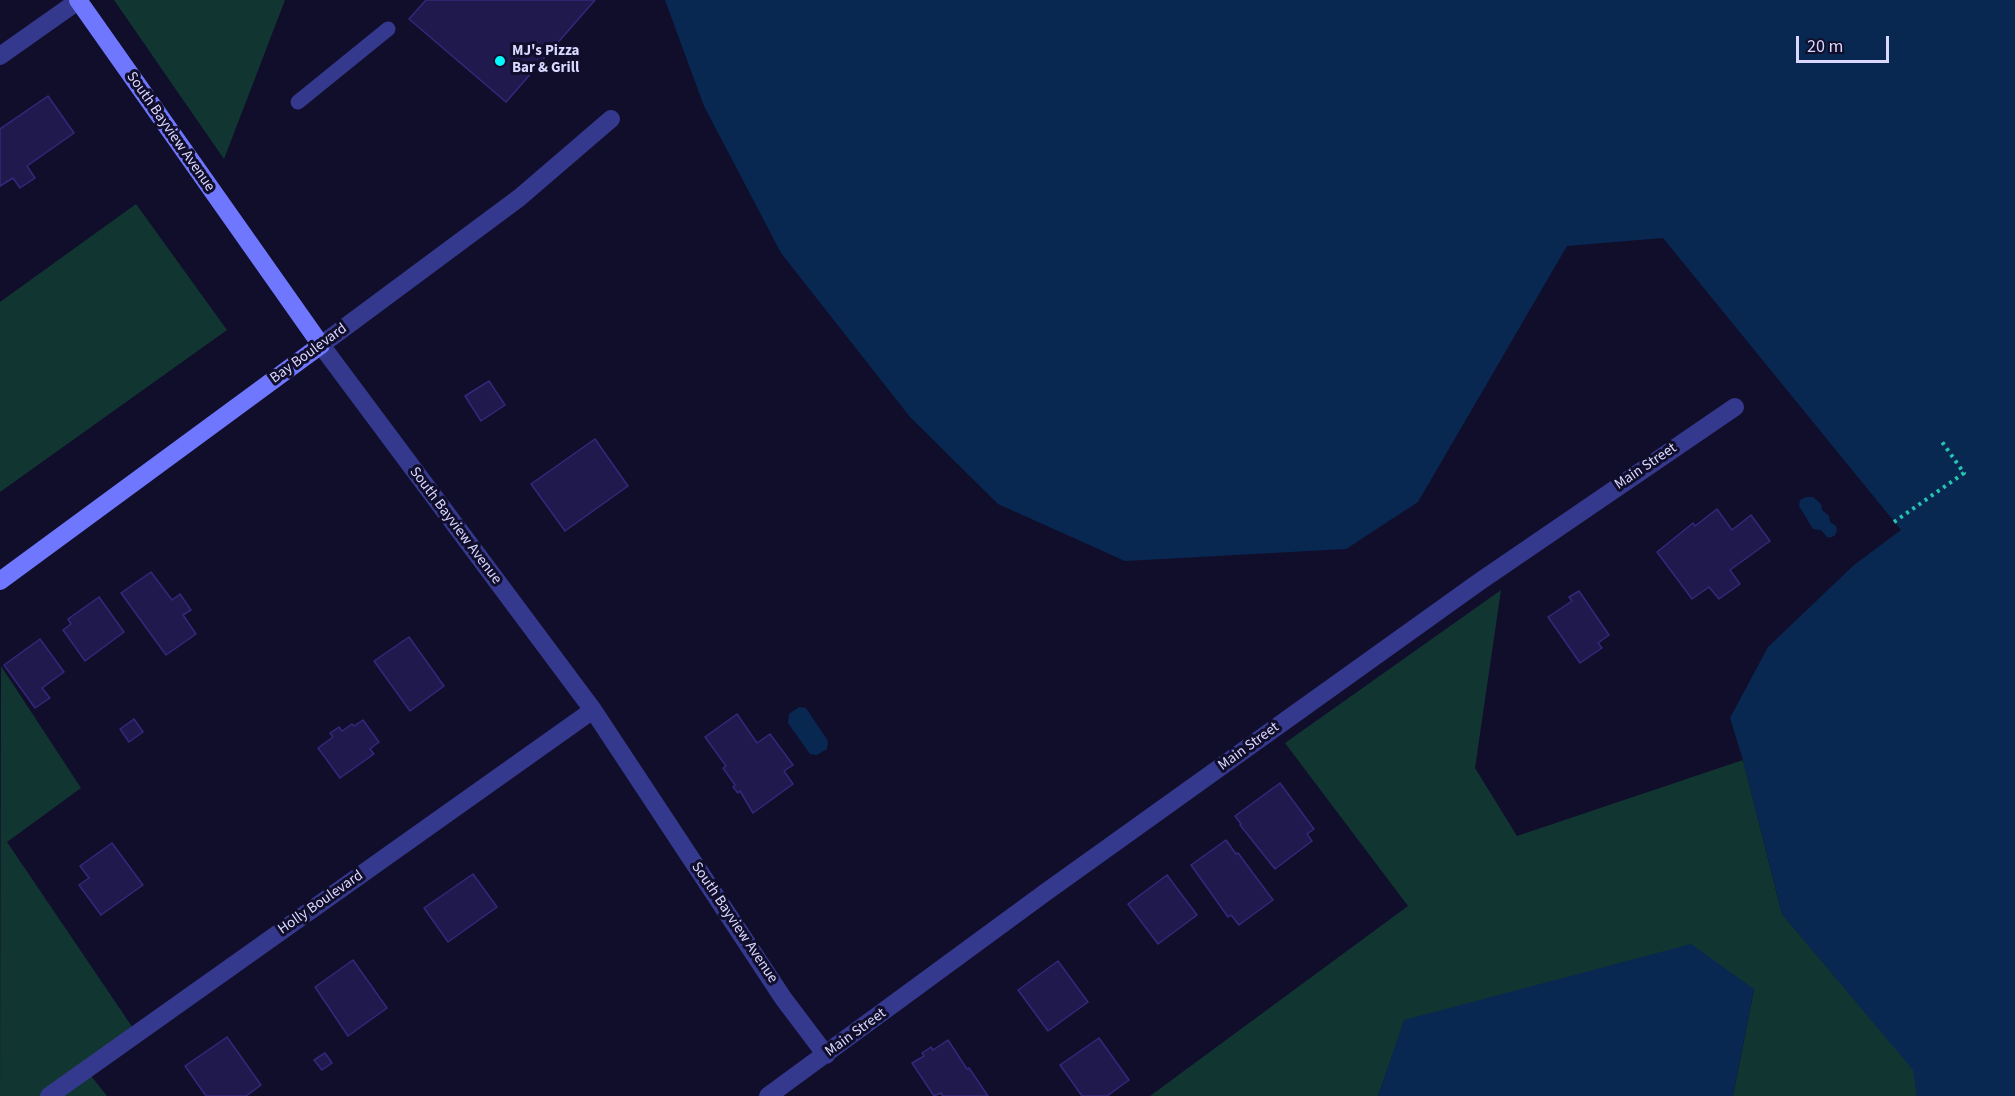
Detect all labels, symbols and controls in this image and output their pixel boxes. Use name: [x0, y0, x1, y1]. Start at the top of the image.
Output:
scale bar: [1799, 24, 1892, 62]
text: 20 m: [1807, 34, 1843, 59]
place label: MJ's Pizza Bar & Grill: [512, 43, 579, 78]
marker: MJ's Pizza Bar & Grill: [493, 54, 507, 68]
street label: South Bayview Avenue: [122, 69, 218, 195]
street label: Bay Boulevard: [267, 320, 351, 388]
street label: Main Street: [1612, 440, 1680, 494]
street label: South Bayview Avenue: [405, 464, 505, 588]
street label: Main Street: [1215, 719, 1283, 775]
street label: South Bayview Avenue: [687, 859, 781, 987]
street label: Holly Boulevard: [275, 867, 367, 939]
street label: Main Street: [822, 1005, 890, 1061]

